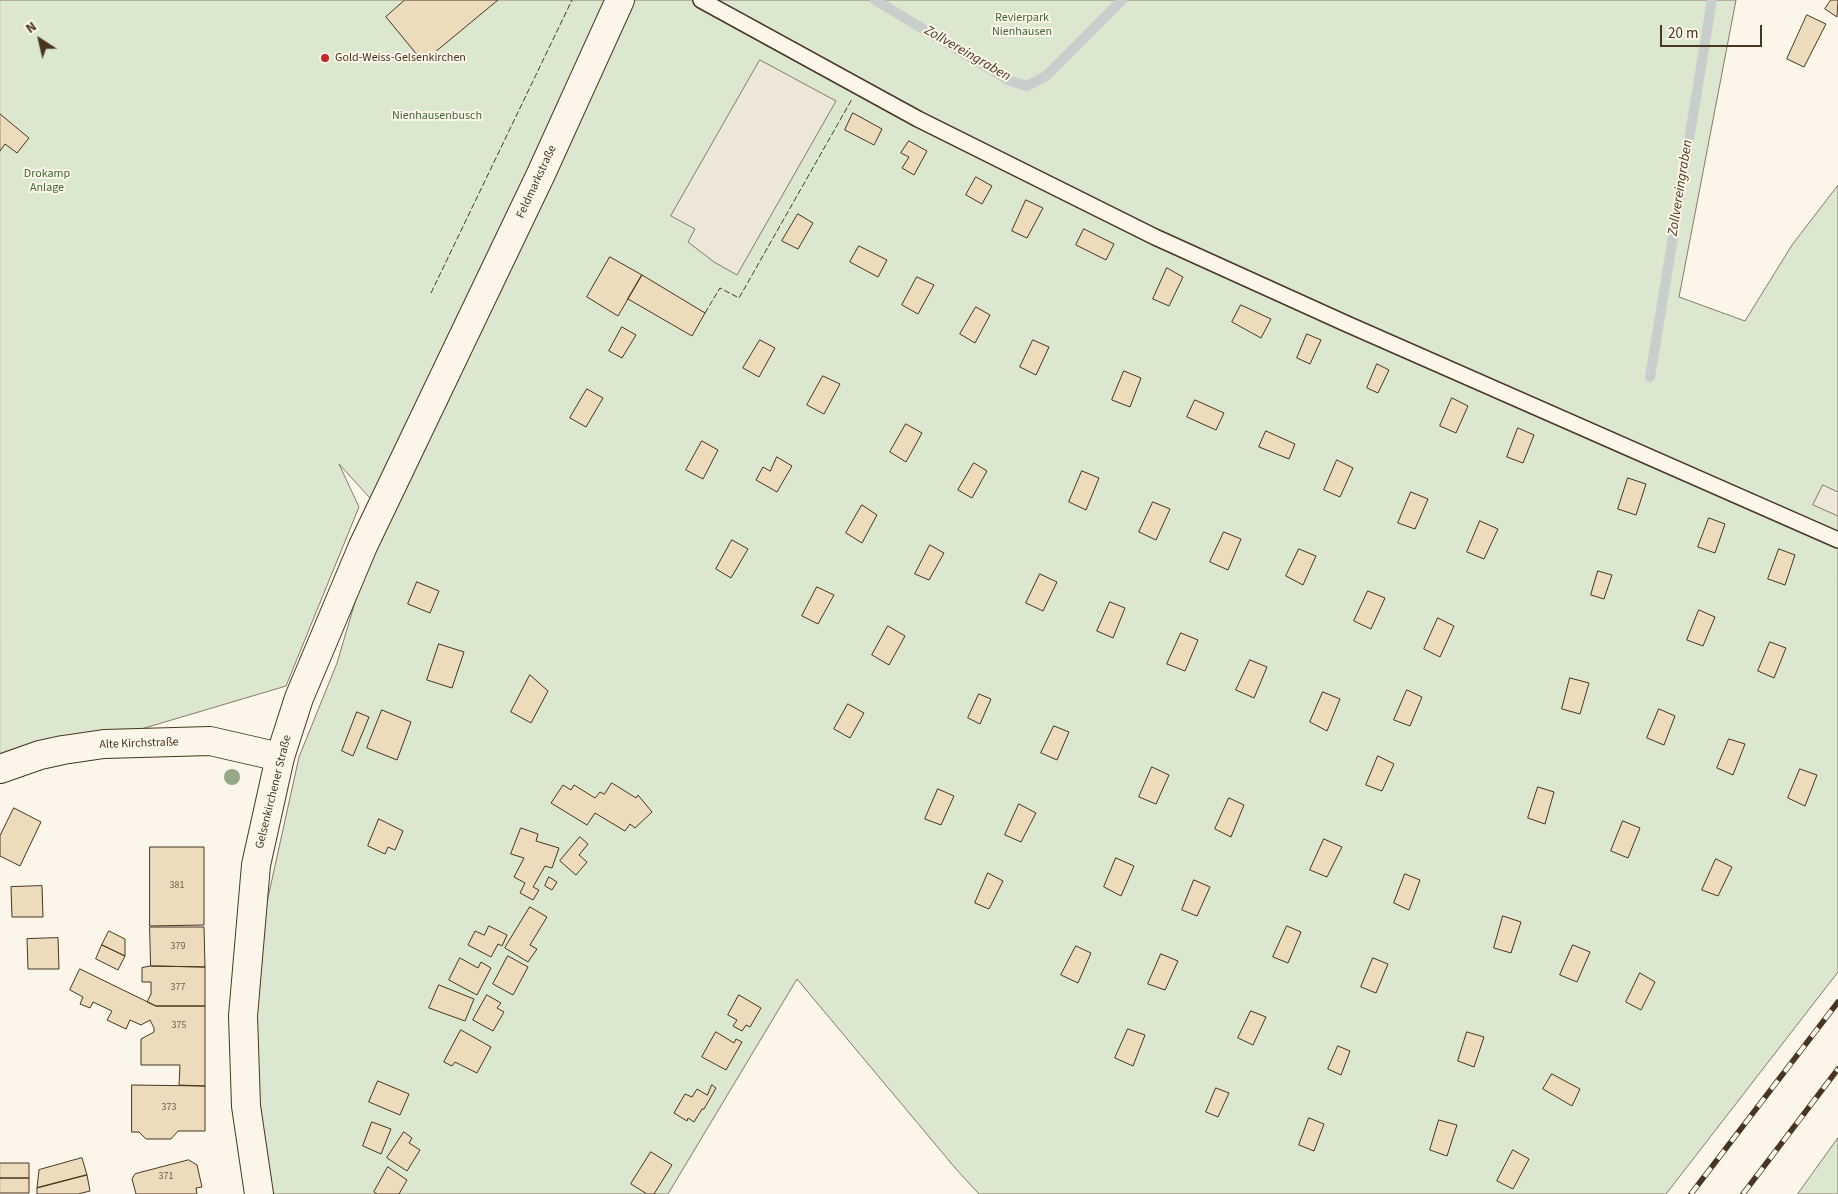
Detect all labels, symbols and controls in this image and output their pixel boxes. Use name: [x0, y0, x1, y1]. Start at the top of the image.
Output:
park label: Revierpark Nienhausen: [992, 11, 1052, 39]
north arrow: [15, 15, 65, 65]
scale bar: [1663, 15, 1766, 47]
text: N: [22, 17, 41, 39]
water label: Zollvereingraben: [921, 22, 1013, 86]
text: 20 m: [1668, 23, 1698, 44]
place label: Gold-Weiss-Gelsenkirchen: [335, 51, 466, 65]
marker: Gold-Weiss-Gelsenkirchen: [319, 52, 331, 64]
park label: Nienhausenbusch: [392, 109, 482, 123]
water label: Zollvereingraben: [1665, 139, 1697, 237]
street label: Feldmarkstraße: [514, 143, 560, 221]
park label: Drokamp Anlage: [24, 167, 70, 195]
street label: Gelsenkirchener Straße: [253, 734, 295, 850]
street label: Alte Kirchstraße: [99, 735, 179, 753]
house number: 381: [170, 880, 184, 892]
house number: 379: [171, 941, 185, 953]
house number: 377: [171, 982, 185, 994]
house number: 375: [172, 1020, 186, 1032]
house number: 373: [162, 1102, 176, 1114]
house number: 371: [159, 1171, 173, 1183]

